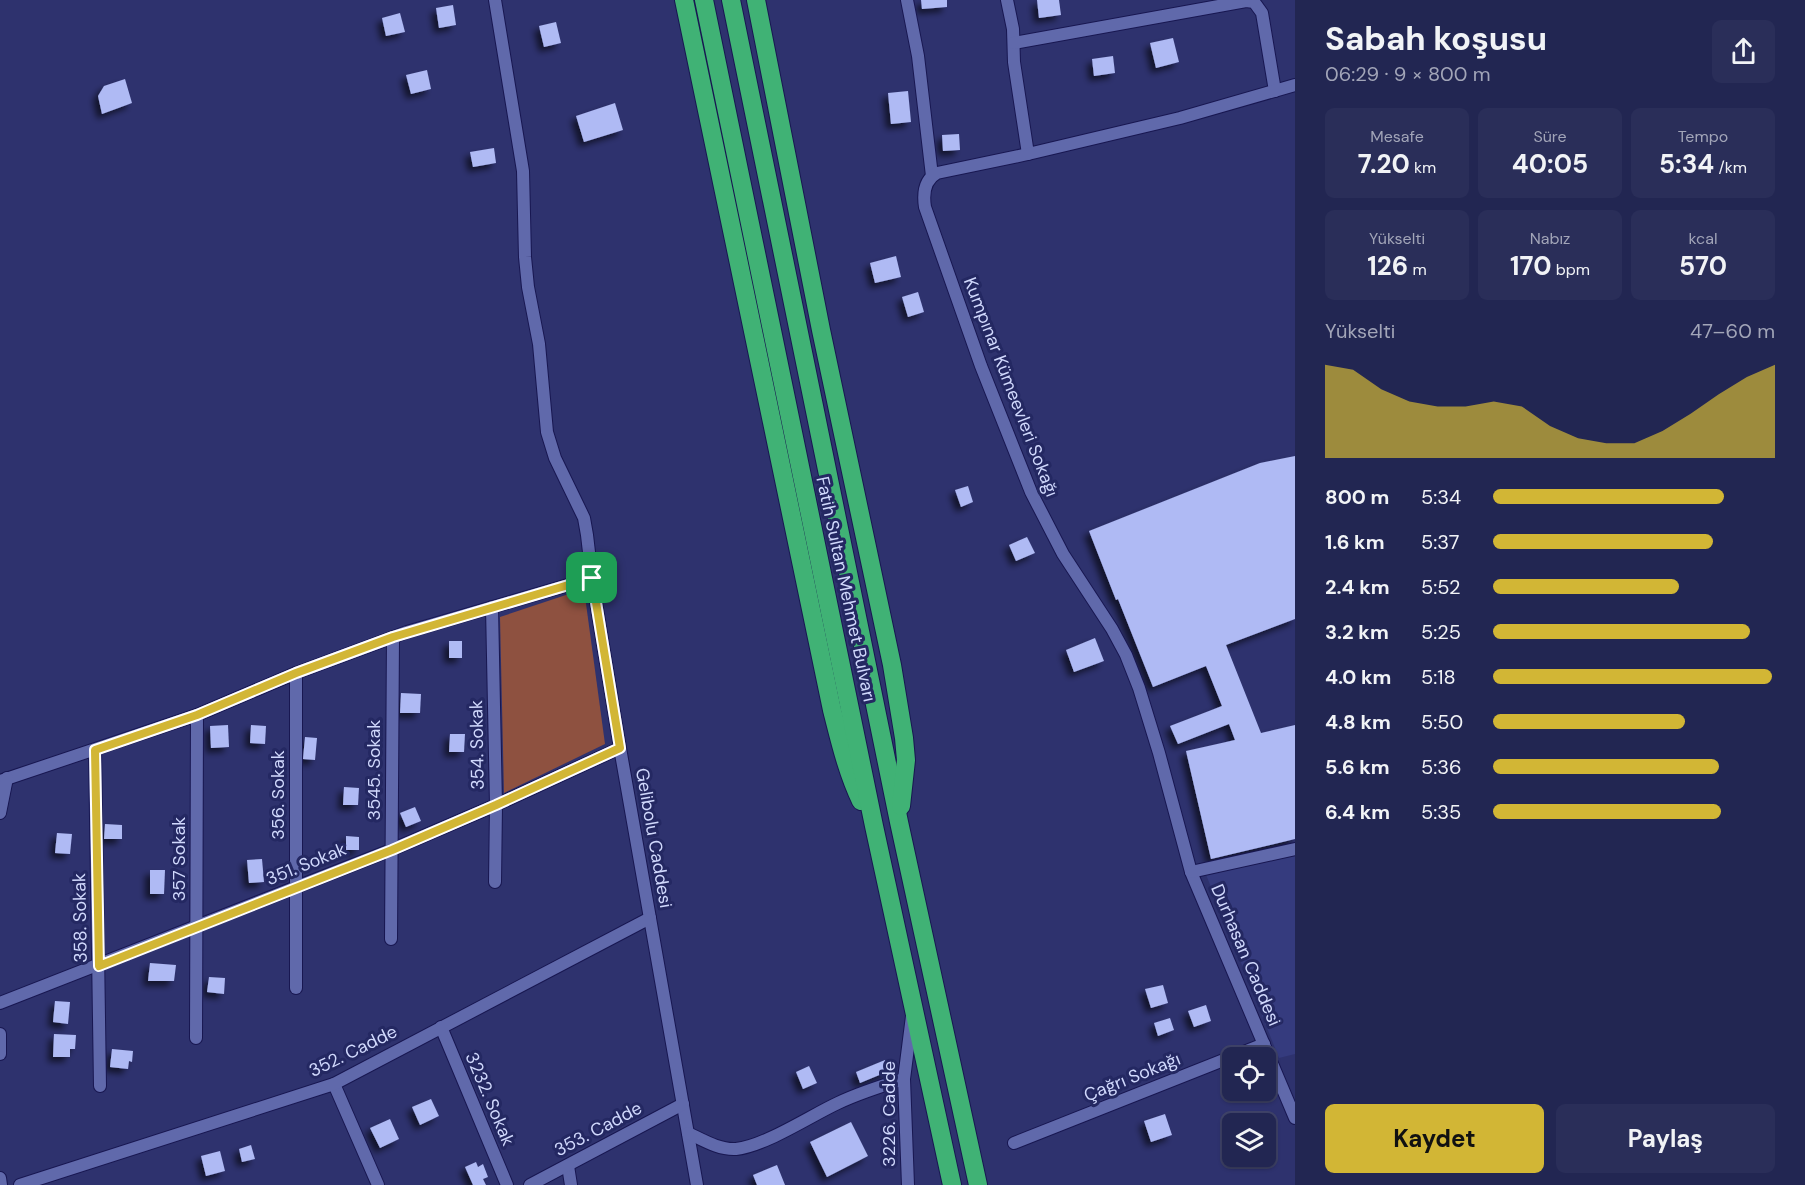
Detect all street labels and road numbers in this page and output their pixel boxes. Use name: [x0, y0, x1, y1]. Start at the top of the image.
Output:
street label: Kumpınar Kümeevleri Sokağı: [958, 274, 1064, 500]
street label: Fatih Sultan Mehmet Bulvarı: [810, 474, 882, 704]
street label: 354. Sokak: [464, 700, 490, 790]
street label: 3545. Sokak: [362, 720, 386, 820]
street label: 356. Sokak: [266, 750, 290, 840]
street label: Gelibolu Caddesi: [630, 766, 678, 910]
street label: 357 Sokak: [167, 817, 191, 901]
street label: 351. Sokak: [262, 837, 350, 891]
street label: 358. Sokak: [67, 873, 93, 963]
street label: Durhasan Caddesi: [1205, 880, 1287, 1030]
street label: 352. Cadde: [305, 1019, 401, 1083]
street label: Çağrı Sokağı: [1080, 1047, 1184, 1107]
street label: 3232. Sokak: [460, 1049, 520, 1149]
street label: 3226. Cadde: [877, 1061, 901, 1167]
street label: 353. Cadde: [550, 1096, 646, 1162]

